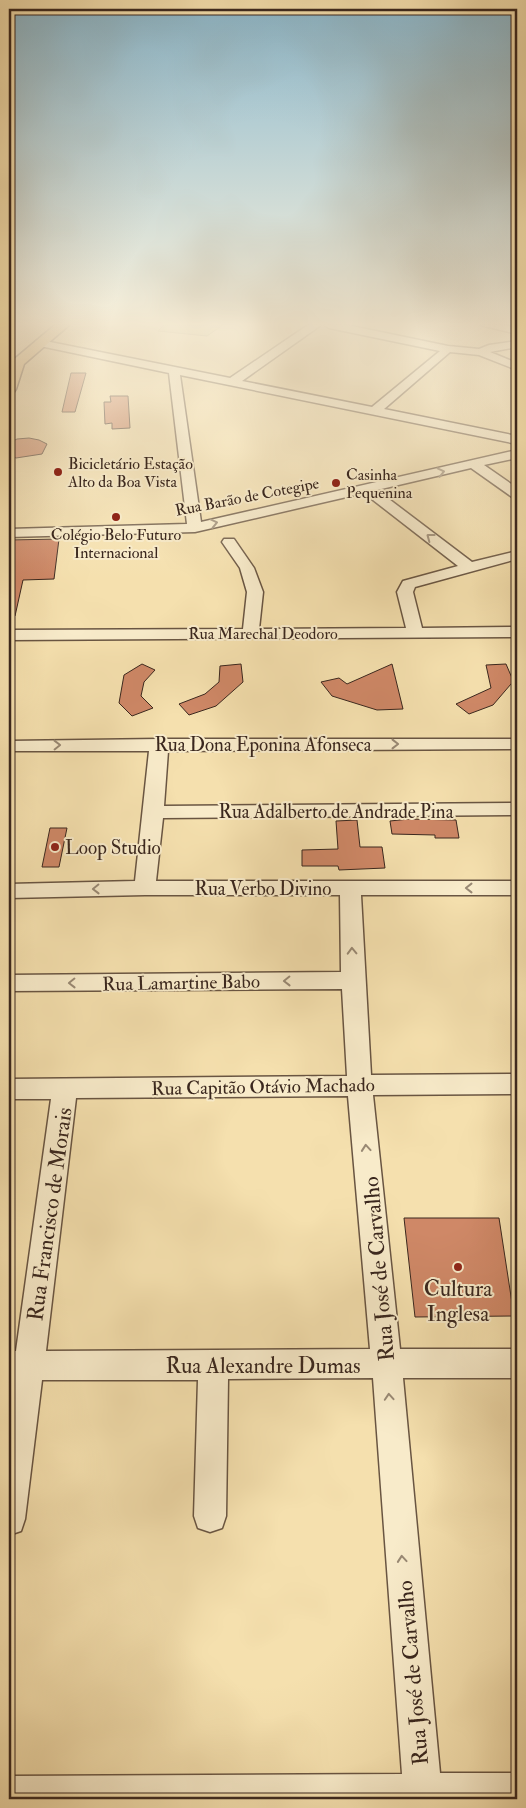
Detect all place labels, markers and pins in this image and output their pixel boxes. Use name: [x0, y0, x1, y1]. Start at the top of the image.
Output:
place label: Bicicletário Estação Alto da Boa Vista: [67, 454, 193, 492]
place label: Casinha Pequenina: [346, 465, 413, 503]
marker: Bicicletário Estação Alto da Boa Vista: [52, 466, 64, 478]
marker: Casinha Pequenina: [330, 477, 342, 489]
marker: Colégio Belo Futuro Internacional: [110, 511, 122, 523]
place label: Colégio Belo Futuro Internacional: [51, 525, 182, 563]
place label: Loop Studio: [65, 836, 161, 861]
marker: Loop Studio: [49, 841, 61, 853]
marker: Cultura Inglesa: [452, 1261, 464, 1273]
place label: Cultura Inglesa: [424, 1275, 493, 1328]

